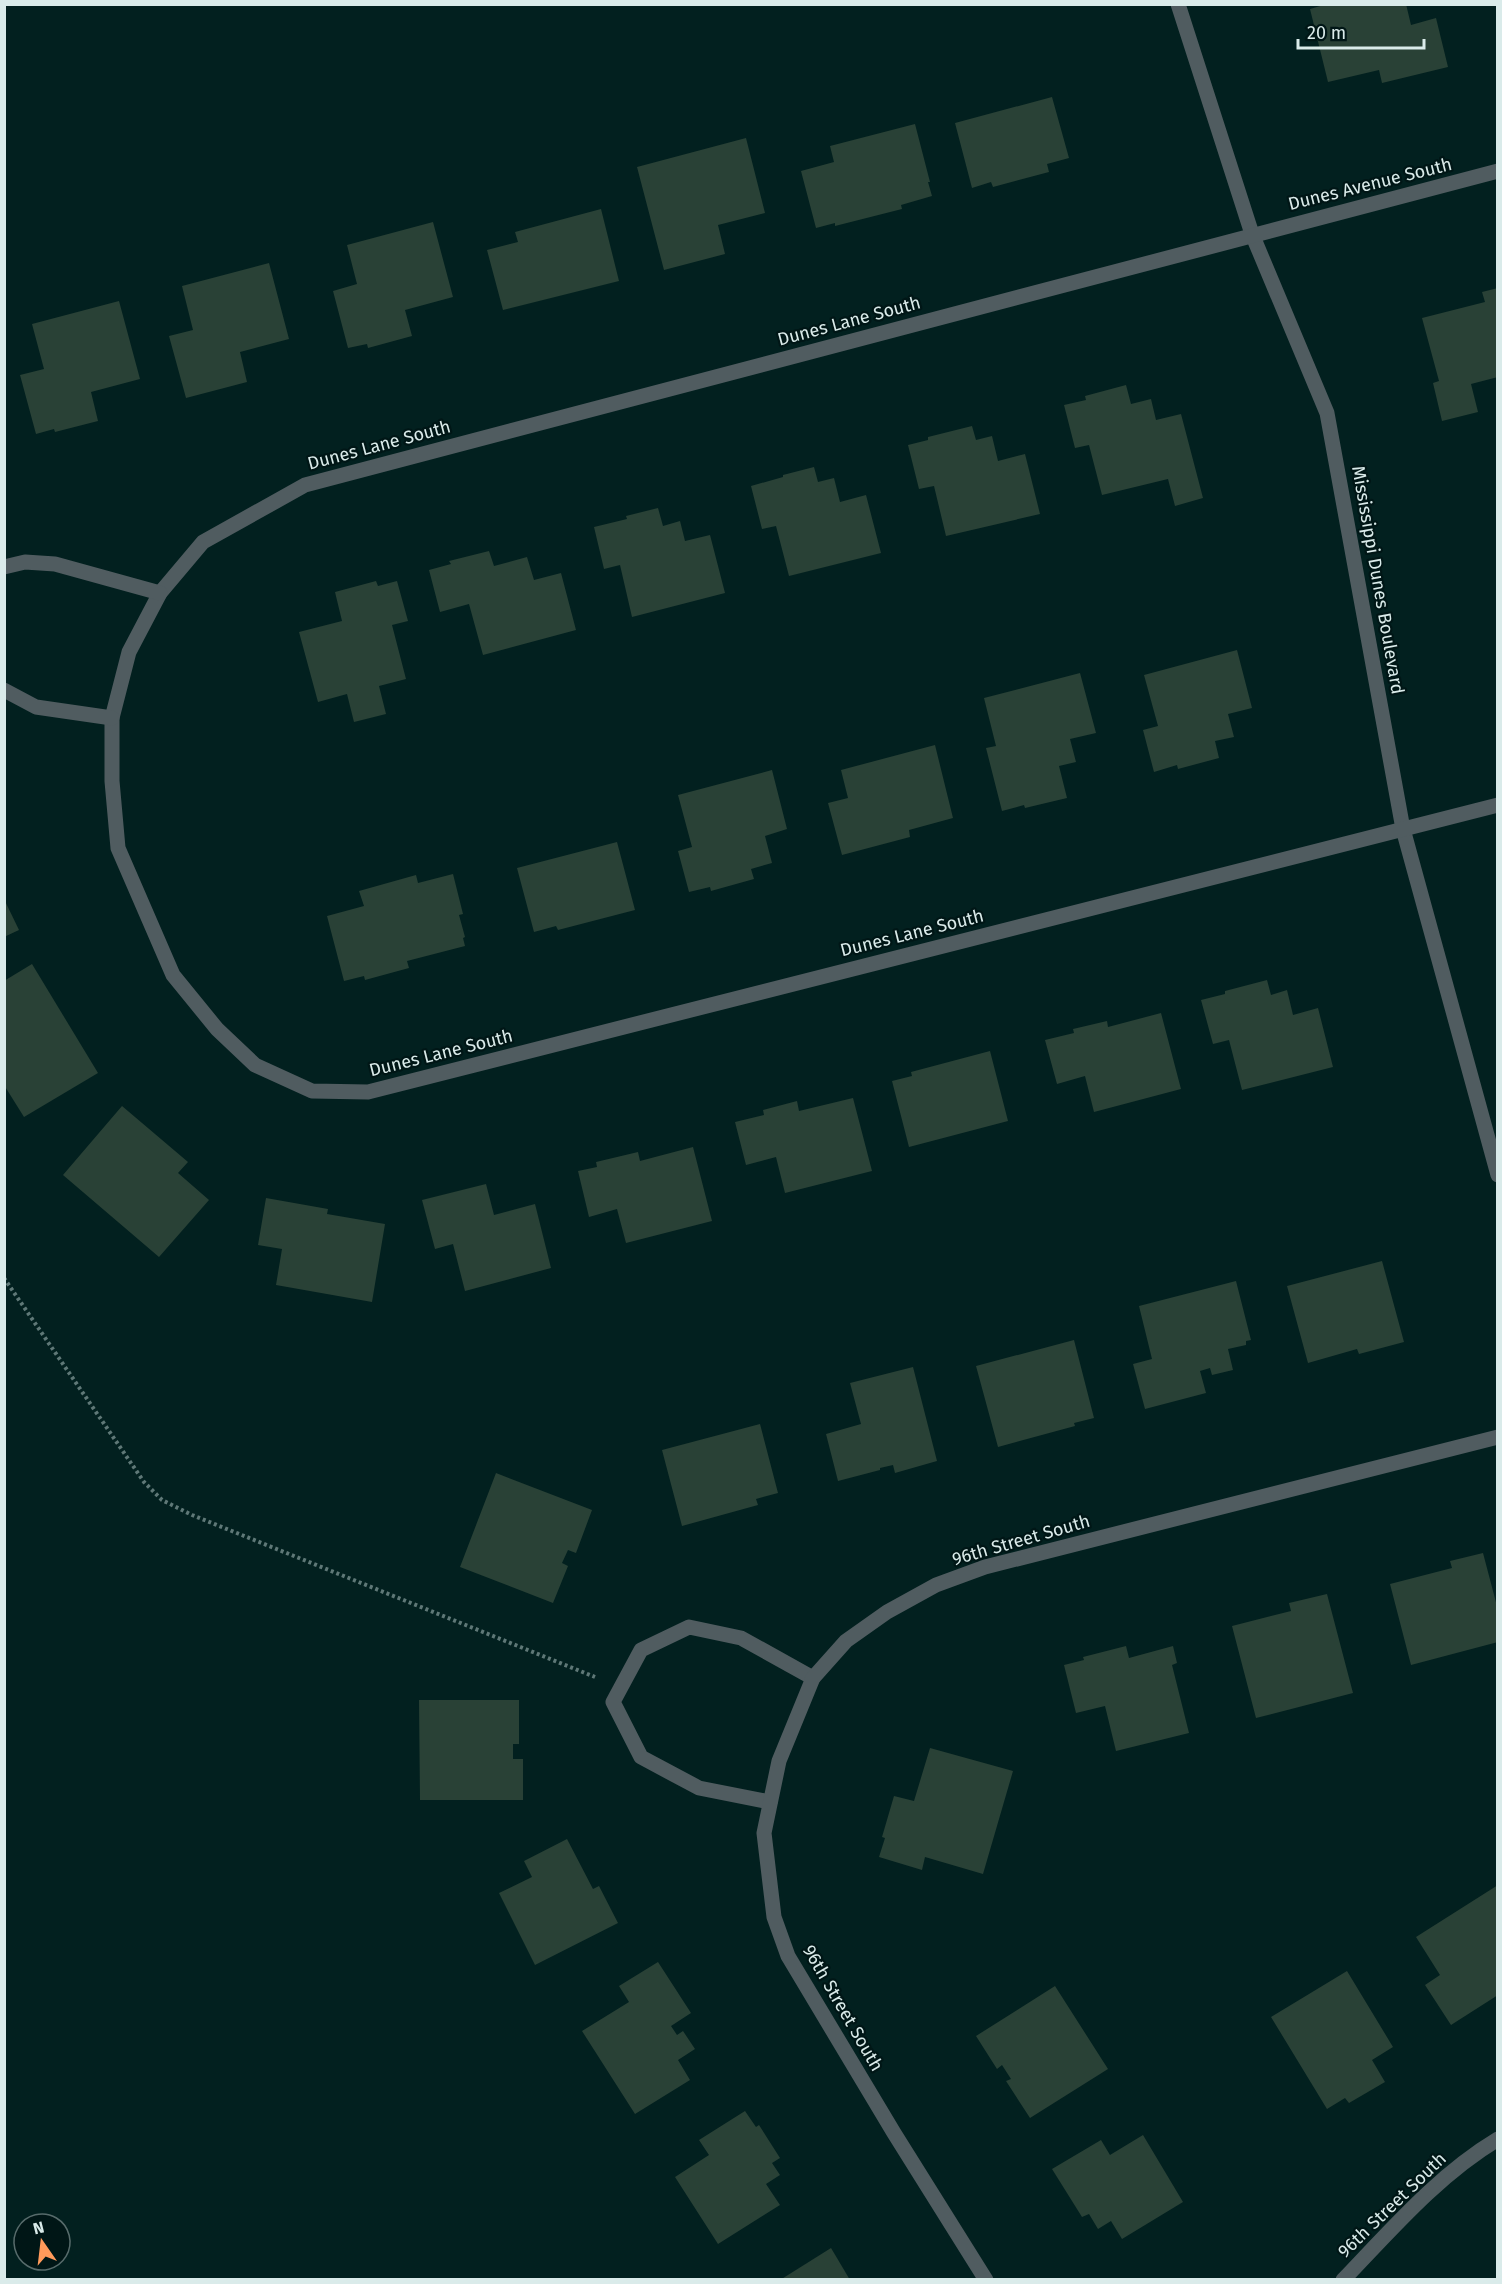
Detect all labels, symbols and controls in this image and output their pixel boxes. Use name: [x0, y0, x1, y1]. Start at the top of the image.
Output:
scale bar: [1298, 12, 1424, 50]
text: 20 m: [1307, 22, 1346, 44]
street label: Dunes Avenue South: [1286, 153, 1454, 215]
street label: Dunes Lane South: [775, 291, 923, 351]
street label: Dunes Lane South: [305, 415, 453, 475]
street label: Mississippi Dunes Boulevard: [1347, 464, 1409, 696]
street label: Dunes Lane South: [838, 905, 986, 961]
street label: Dunes Lane South: [367, 1025, 515, 1081]
street label: 96th Street South: [950, 1510, 1092, 1570]
street label: 96th Street South: [798, 1941, 888, 2075]
street label: 96th Street South: [1333, 2148, 1451, 2262]
north arrow: [12, 2212, 72, 2272]
text: N: [31, 2217, 46, 2238]

